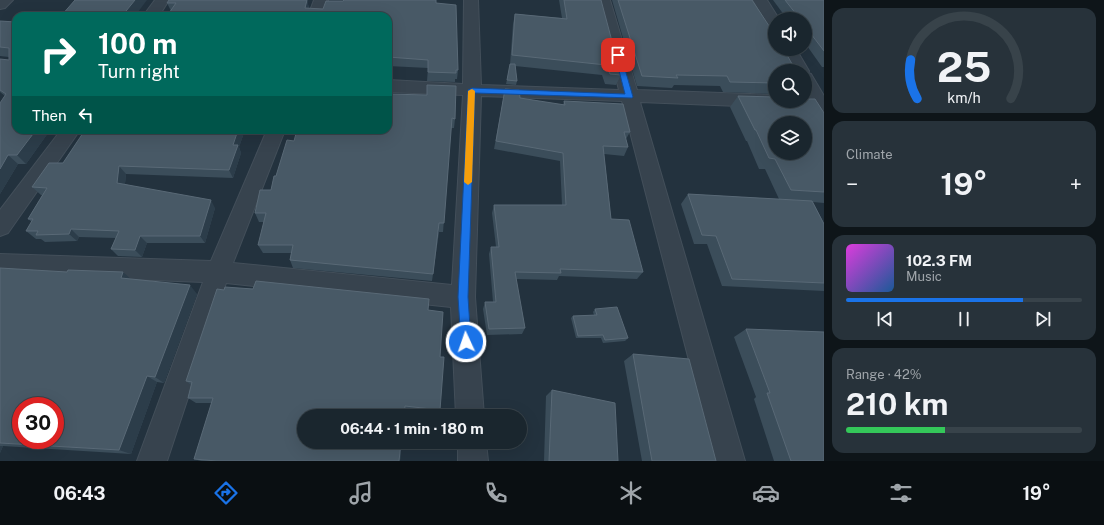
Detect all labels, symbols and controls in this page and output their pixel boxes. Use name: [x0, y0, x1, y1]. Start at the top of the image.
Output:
map controls: [768, 12, 812, 160]
button: sound: [768, 12, 812, 56]
text: 100 m: [98, 27, 177, 60]
icon: right: [32, 28, 84, 80]
pin: [601, 38, 635, 72]
text: 25: [937, 41, 991, 90]
icon: arrive: [607, 44, 629, 66]
text: Turn right: [98, 61, 180, 82]
button: search: [768, 64, 812, 108]
text: km/h: [947, 88, 981, 105]
icon: left: [75, 104, 97, 126]
text: Then: [32, 107, 67, 124]
button: layers: [768, 116, 812, 160]
text: Climate: [846, 147, 893, 162]
text: 19°: [941, 166, 987, 202]
text: −: [846, 171, 858, 197]
text: +: [1070, 171, 1082, 197]
text: 102.3 FM: [906, 252, 972, 269]
text: Music: [906, 269, 942, 284]
icon: previous: [874, 308, 896, 330]
icon: pause: [953, 308, 975, 330]
icon: next: [1032, 308, 1054, 330]
position arrow: [445, 321, 487, 363]
text: Range · 42%: [846, 367, 921, 382]
text: 210 km: [846, 386, 948, 422]
speed limit sign: 30: [12, 397, 64, 449]
text: 06:44 · 1 min · 180 m: [340, 420, 484, 437]
icon: directions: [212, 479, 240, 507]
icon: music: [347, 479, 375, 507]
icon: phone: [482, 479, 510, 507]
icon: climate: [617, 479, 645, 507]
icon: car: [752, 479, 780, 507]
icon: filters: [887, 479, 915, 507]
text: 06:43: [53, 483, 106, 504]
text: 19°: [1022, 483, 1051, 504]

